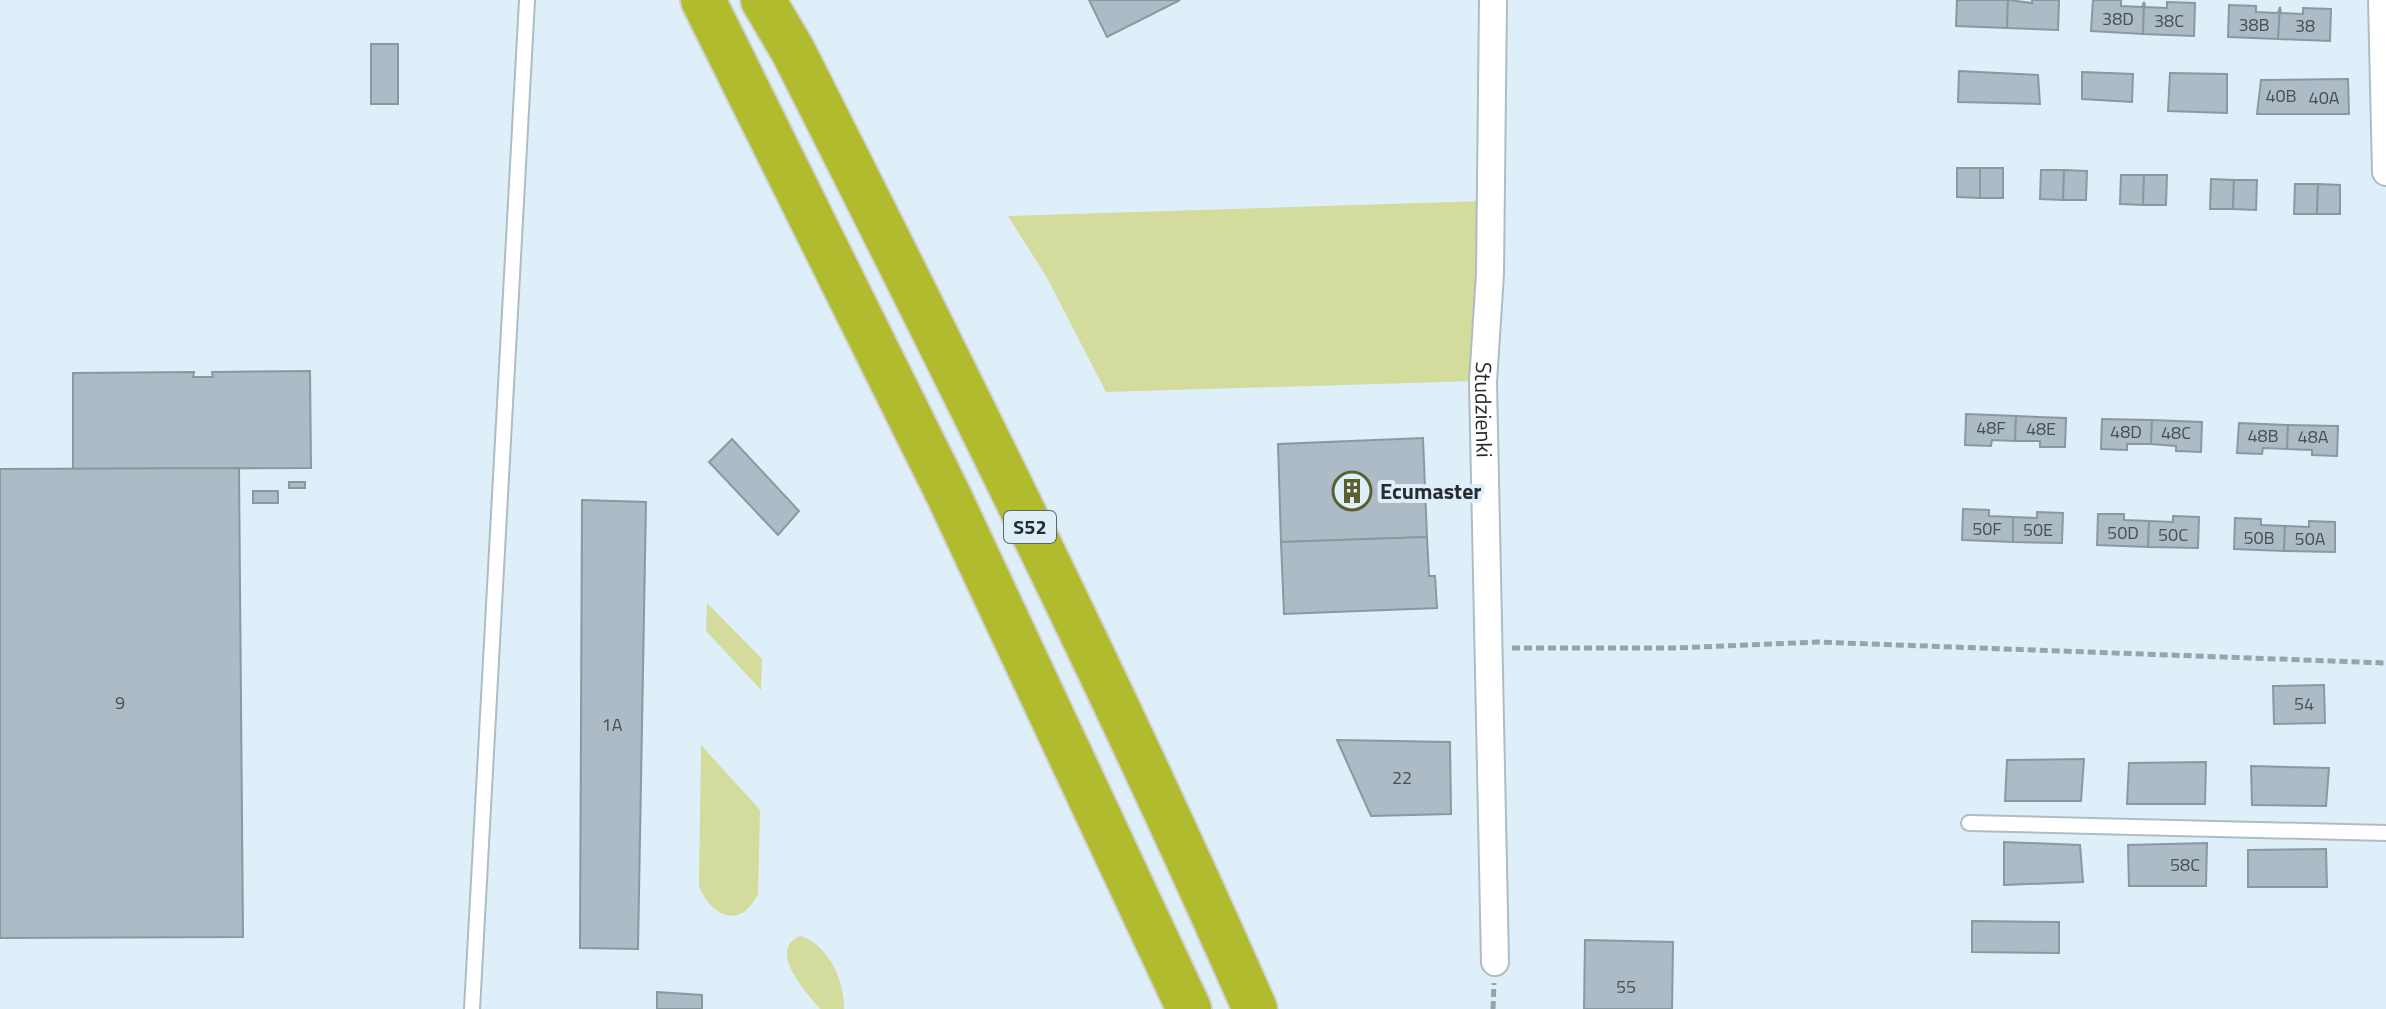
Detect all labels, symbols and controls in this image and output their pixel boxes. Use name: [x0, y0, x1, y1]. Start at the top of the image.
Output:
house number: 38D: [2102, 5, 2134, 32]
house number: 38C: [2154, 7, 2184, 34]
house number: 38B: [2238, 11, 2270, 38]
house number: 38: [2295, 12, 2315, 39]
house number: 40B: [2265, 82, 2297, 109]
house number: 40A: [2309, 84, 2340, 111]
street label: Studzienki: [1466, 361, 1502, 458]
house number: 48F: [1976, 414, 2006, 441]
house number: 48E: [2026, 415, 2056, 442]
house number: 48D: [2110, 418, 2142, 445]
house number: 48C: [2161, 419, 2191, 446]
house number: 48B: [2247, 422, 2279, 449]
house number: 48A: [2298, 423, 2329, 450]
building icon: Ecumaster: [1331, 470, 1373, 512]
place label: Ecumaster: [1380, 474, 1482, 508]
road number: S52: [1004, 511, 1056, 543]
house number: 50F: [1972, 515, 2002, 542]
house number: 50E: [2023, 516, 2053, 543]
house number: 50D: [2107, 519, 2139, 546]
house number: 50C: [2158, 521, 2188, 548]
house number: 50B: [2243, 524, 2275, 551]
house number: 50A: [2295, 525, 2326, 552]
house number: 9: [115, 689, 125, 716]
house number: 54: [2294, 690, 2314, 717]
house number: 1A: [602, 711, 623, 738]
house number: 22: [1392, 764, 1412, 791]
house number: 58C: [2170, 851, 2200, 878]
house number: 55: [1616, 973, 1636, 1000]

